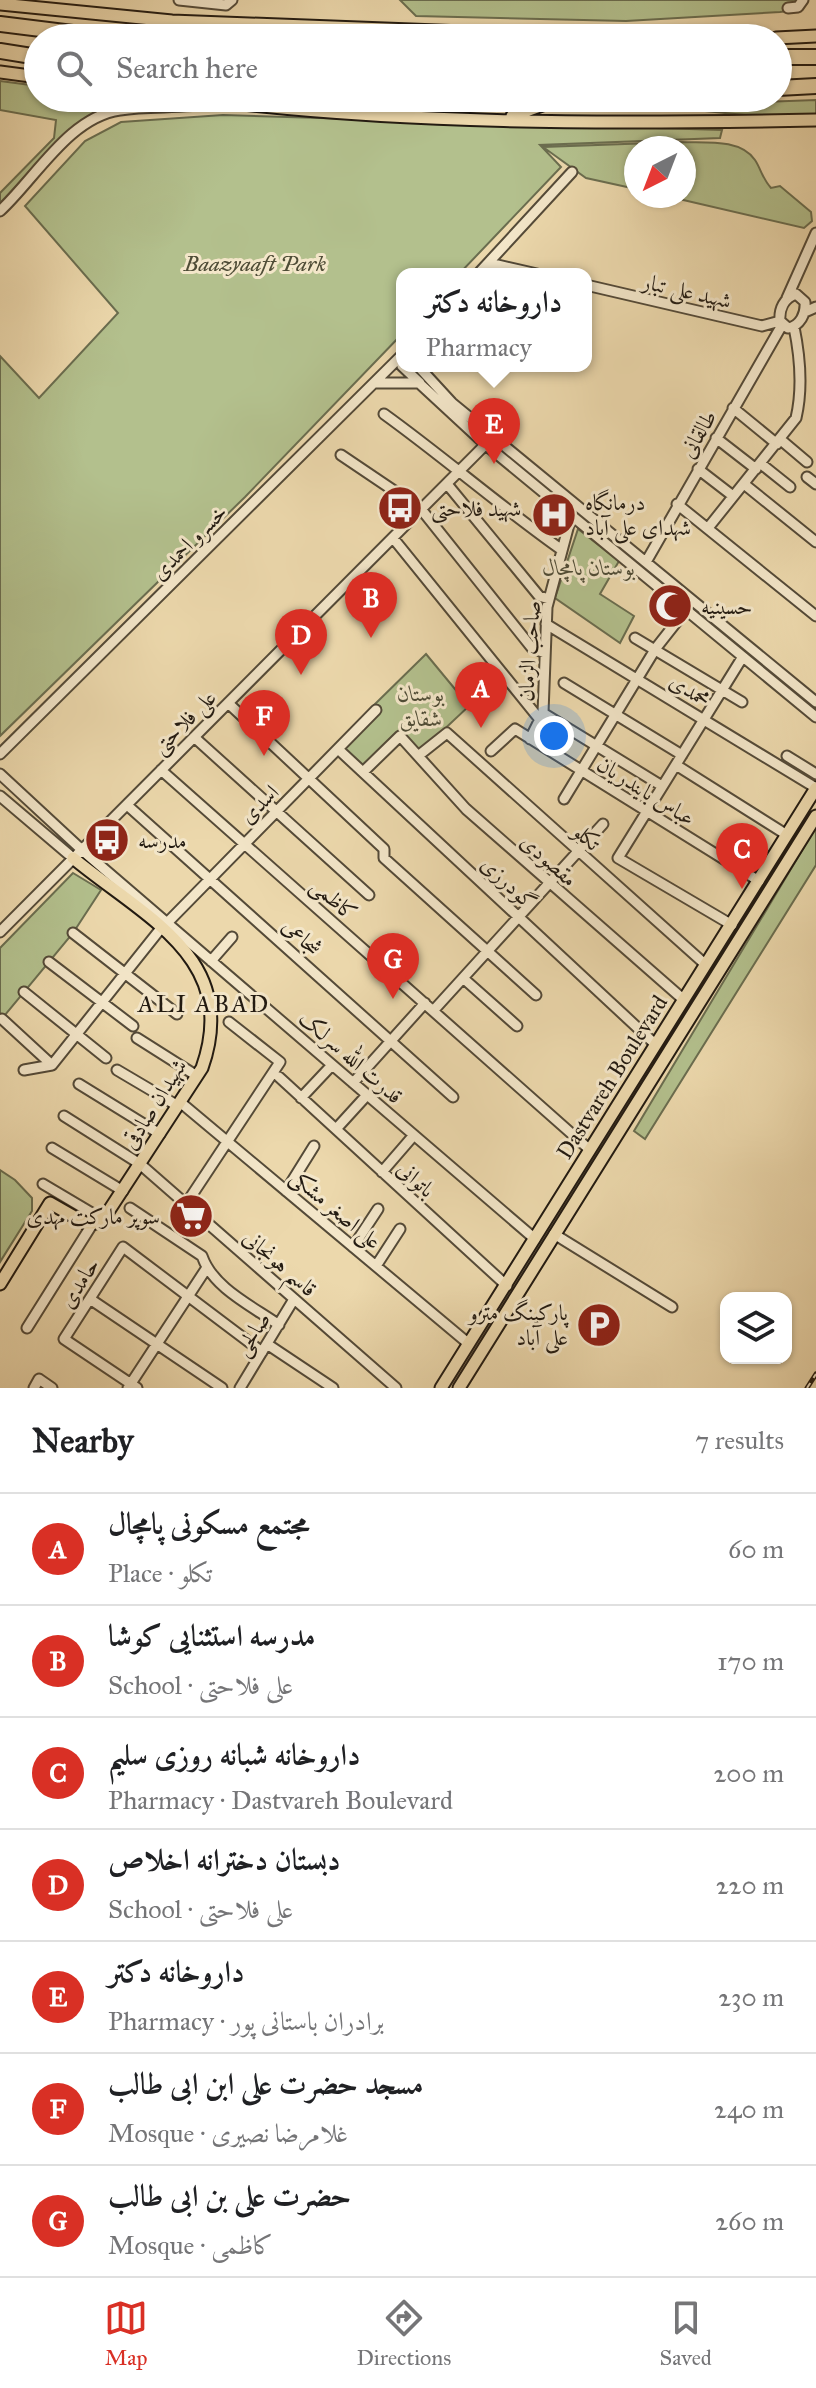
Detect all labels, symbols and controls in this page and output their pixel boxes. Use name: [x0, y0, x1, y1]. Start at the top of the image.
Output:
search box: [24, 24, 792, 112]
icon: search: [52, 46, 96, 90]
text: Search here: [116, 50, 258, 86]
north arrow: [624, 136, 696, 208]
park label: Baazyaaft Park: [183, 250, 326, 277]
street label: شهید علی تبار: [637, 267, 734, 317]
popup: [396, 268, 592, 372]
text: داروخانه دکتر: [426, 284, 562, 320]
text: Pharmacy: [426, 331, 532, 363]
pin: E: [468, 398, 520, 464]
street label: طالقانی: [674, 405, 722, 463]
bus stop icon: شهید فلاحتی: [376, 484, 424, 532]
place label: درمانگاه شهدای علی آباد: [585, 489, 691, 544]
hospital icon: درمانگاه شهدای علی آباد: [530, 491, 578, 539]
place label: شهید فلاحتی: [431, 495, 521, 524]
street label: خسرو احمدی: [145, 498, 233, 586]
park label: بوستان پامچال: [543, 554, 635, 584]
pin: B: [345, 572, 397, 638]
mosque icon: حسینیه: [646, 582, 694, 630]
place label: حسینیه: [701, 593, 752, 620]
street label: صاحب الزمان: [512, 600, 547, 702]
pin: D: [275, 609, 327, 675]
pin: A: [455, 662, 507, 728]
street label: محمدی: [665, 667, 715, 713]
park label: بوستان شقایق: [397, 680, 445, 732]
street label: علی فلاحتی: [146, 684, 224, 762]
pin: F: [238, 690, 290, 756]
your location: [534, 716, 574, 756]
street label: عباس بایندریان: [592, 750, 700, 832]
street label: اسدی: [234, 779, 284, 829]
bus stop icon: مدرسه: [83, 816, 131, 864]
street label: تکلو: [566, 816, 607, 857]
pin: C: [716, 823, 768, 889]
place label: مدرسه: [138, 827, 187, 854]
street label: مقصودی: [515, 828, 583, 892]
street label: گودرزی: [476, 850, 542, 916]
street label: کاظمی: [304, 872, 363, 928]
street label: شجاعی: [277, 912, 327, 962]
pin: G: [367, 933, 419, 999]
district label: ALI ABAD: [137, 989, 270, 1019]
street label: Dastvareh Boulevard: [551, 990, 673, 1164]
street label: قدرت الله سرلک: [293, 1001, 411, 1110]
street label: شهیدان صادقی: [116, 1054, 193, 1155]
street label: باتوانی: [391, 1155, 441, 1203]
street label: علی اصغر مشکی: [283, 1163, 387, 1257]
supermarket icon: سوپر مارکت مهدی: [167, 1192, 215, 1240]
place label: سوپر مارکت مهدی: [26, 1203, 160, 1231]
street label: قاسم هونجانی: [232, 1224, 322, 1308]
street label: حامدی: [53, 1253, 105, 1313]
map controls: [720, 1292, 792, 1364]
button: layers: [720, 1292, 792, 1364]
place label: پارکینگ مترو علی آباد: [467, 1299, 570, 1354]
parking icon: پارکینگ مترو علی آباد: [575, 1301, 623, 1349]
street label: صالحی: [228, 1307, 278, 1362]
text: Nearby: [32, 1420, 134, 1461]
text: 7 results: [695, 1424, 784, 1456]
text: مجتمع مسکونی پامچال: [108, 1506, 309, 1542]
text: A: [49, 1533, 67, 1565]
text: 60 m: [728, 1533, 784, 1565]
text: Place · تکلو: [108, 1557, 212, 1589]
text: مدرسه استثنایی کوشا: [108, 1618, 316, 1654]
text: B: [49, 1645, 67, 1677]
text: 170 m: [717, 1645, 784, 1677]
text: School · علی فلاحتی: [108, 1669, 293, 1701]
text: داروخانه شبانه روزی سلیم: [108, 1737, 360, 1773]
text: C: [49, 1757, 67, 1789]
text: 200 m: [713, 1757, 784, 1789]
text: Pharmacy · Dastvareh Boulevard: [108, 1784, 453, 1816]
text: دبستان دخترانه اخلاص: [108, 1842, 341, 1878]
text: D: [48, 1869, 68, 1901]
text: 220 m: [716, 1869, 784, 1901]
text: School · علی فلاحتی: [108, 1893, 293, 1925]
text: داروخانه دکتر: [108, 1954, 244, 1990]
text: E: [49, 1981, 67, 2013]
text: 230 m: [718, 1981, 784, 2013]
text: Pharmacy · برادران باستانی پور: [108, 2005, 384, 2037]
text: مسجد حضرت علی ابن ابی طالب: [108, 2066, 423, 2102]
text: F: [50, 2093, 67, 2125]
text: 240 m: [714, 2093, 784, 2125]
text: Mosque · غلامرضا نصیری: [108, 2117, 348, 2149]
text: حضرت علی بن ابی طالب: [108, 2178, 352, 2214]
text: G: [48, 2205, 68, 2237]
text: 260 m: [715, 2205, 784, 2237]
text: Mosque · کاظمی: [108, 2229, 273, 2261]
tab: Map: [104, 2296, 148, 2371]
tab: Directions: [356, 2296, 451, 2371]
tab: Saved: [660, 2296, 712, 2371]

